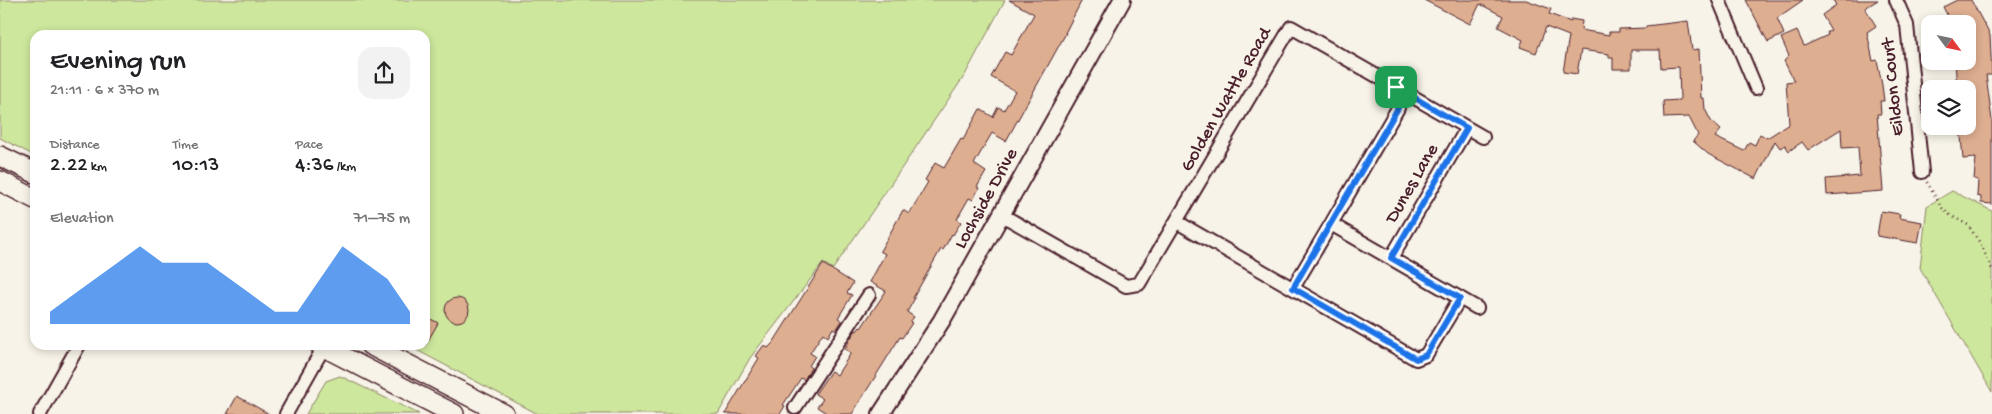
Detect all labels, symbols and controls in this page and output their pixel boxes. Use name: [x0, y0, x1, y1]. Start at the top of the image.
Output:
north arrow: [1921, 15, 1976, 70]
map controls: [1921, 15, 1976, 135]
street label: Golden Wattle Road: [1176, 22, 1279, 176]
street label: Eildon Court: [1877, 35, 1911, 137]
text: Evening run: [50, 46, 186, 79]
button: share: [358, 47, 410, 99]
pin: [1375, 66, 1417, 108]
icon: arrive: [1382, 73, 1410, 101]
button: layers: [1921, 80, 1976, 135]
text: 21:11 · 6 × 370 m: [50, 82, 159, 101]
text: Distance: [50, 137, 99, 154]
text: Time: [173, 137, 198, 154]
text: Pace: [295, 137, 323, 154]
street label: Dunes Lane: [1380, 140, 1445, 230]
street label: Lochside Drive: [950, 145, 1024, 253]
text: 2.22: [50, 154, 87, 179]
text: 10:13: [173, 154, 219, 179]
text: 4:36: [295, 154, 333, 179]
text: km: [87, 159, 107, 176]
text: /km: [333, 159, 356, 176]
text: Elevation: [50, 210, 114, 229]
text: 71–75 m: [354, 210, 410, 229]

